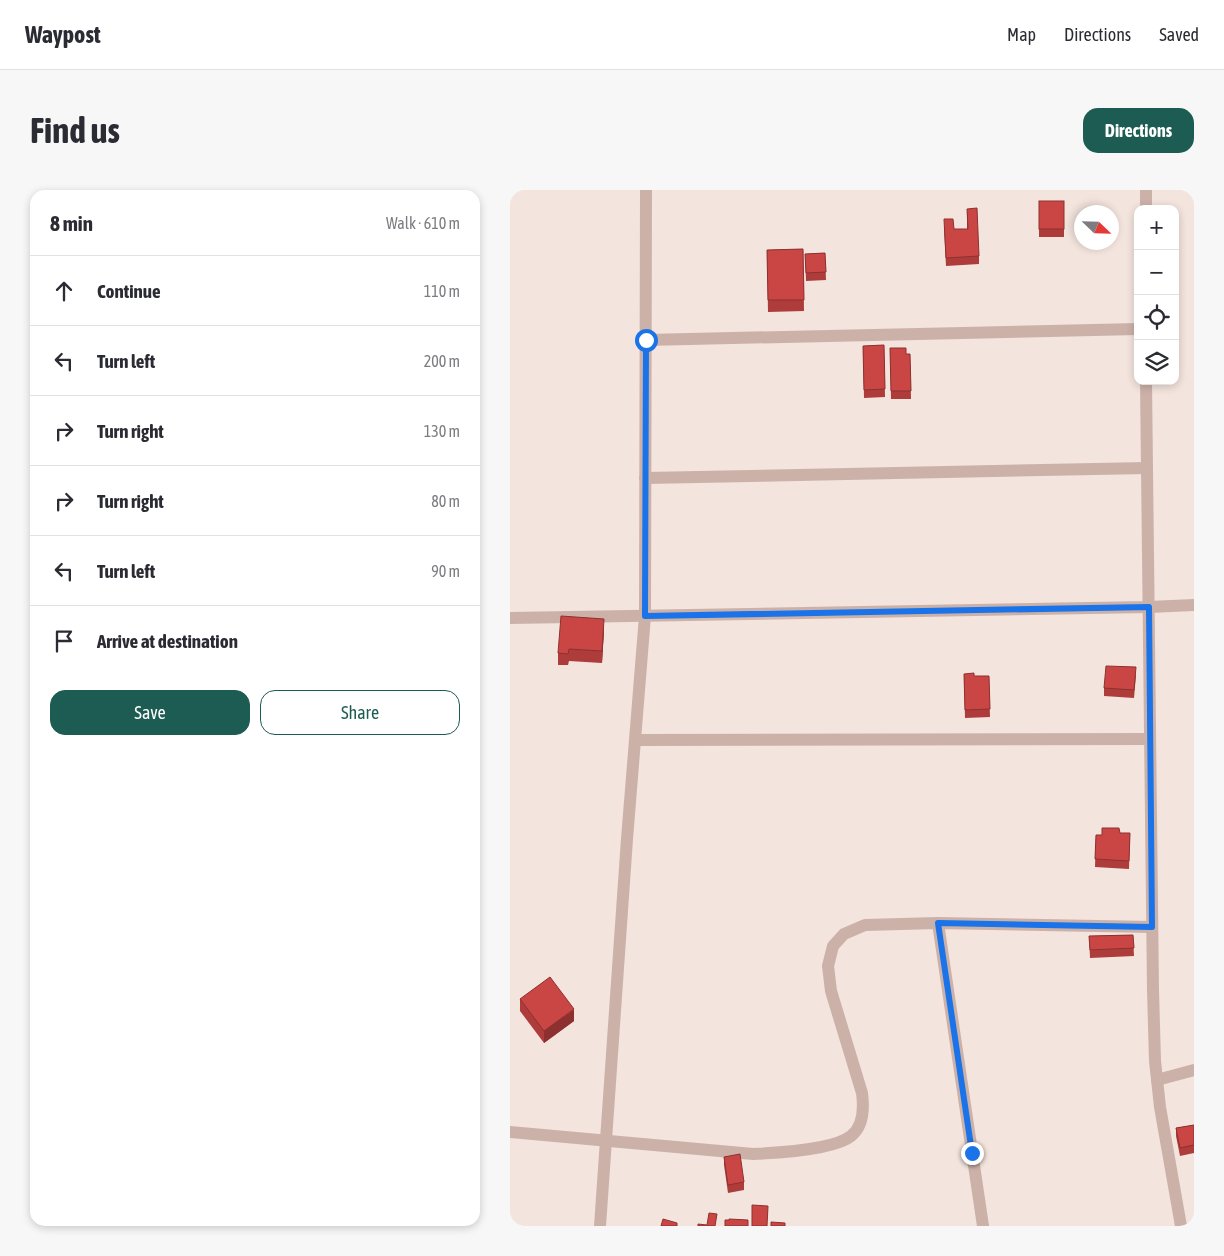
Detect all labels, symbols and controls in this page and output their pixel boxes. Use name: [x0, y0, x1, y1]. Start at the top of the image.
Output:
text: Waypost: [25, 21, 101, 48]
text: Map: [1007, 24, 1036, 45]
text: Directions: [1064, 24, 1131, 45]
text: Saved: [1159, 24, 1199, 45]
button: Directions: [1083, 108, 1194, 153]
text: Find us: [30, 110, 120, 150]
north arrow: [1074, 205, 1119, 250]
map controls: [1134, 205, 1179, 385]
button: +: [1134, 205, 1179, 250]
text: 8 min: [50, 211, 93, 235]
text: Walk · 610 m: [386, 214, 460, 232]
button: −: [1134, 250, 1179, 295]
icon: ahead: [50, 277, 78, 305]
text: Continue: [97, 280, 161, 302]
text: 110 m: [424, 282, 460, 300]
button: locate: [1134, 295, 1179, 340]
route start: [635, 329, 658, 352]
button: layers: [1134, 340, 1179, 385]
icon: left: [50, 347, 78, 375]
text: Turn left: [97, 350, 155, 372]
text: 200 m: [424, 352, 460, 370]
icon: right: [50, 417, 78, 445]
text: Turn right: [97, 420, 164, 442]
text: 130 m: [424, 422, 460, 440]
icon: right: [50, 487, 78, 515]
text: Turn right: [97, 490, 164, 512]
text: 80 m: [431, 492, 460, 510]
icon: left: [50, 557, 78, 585]
text: Turn left: [97, 560, 155, 582]
text: 90 m: [431, 562, 460, 580]
icon: arrive: [50, 627, 78, 655]
text: Arrive at destination: [97, 630, 238, 652]
button: Save: [50, 690, 250, 735]
button: Share: [260, 690, 460, 735]
route end: [961, 1142, 984, 1165]

